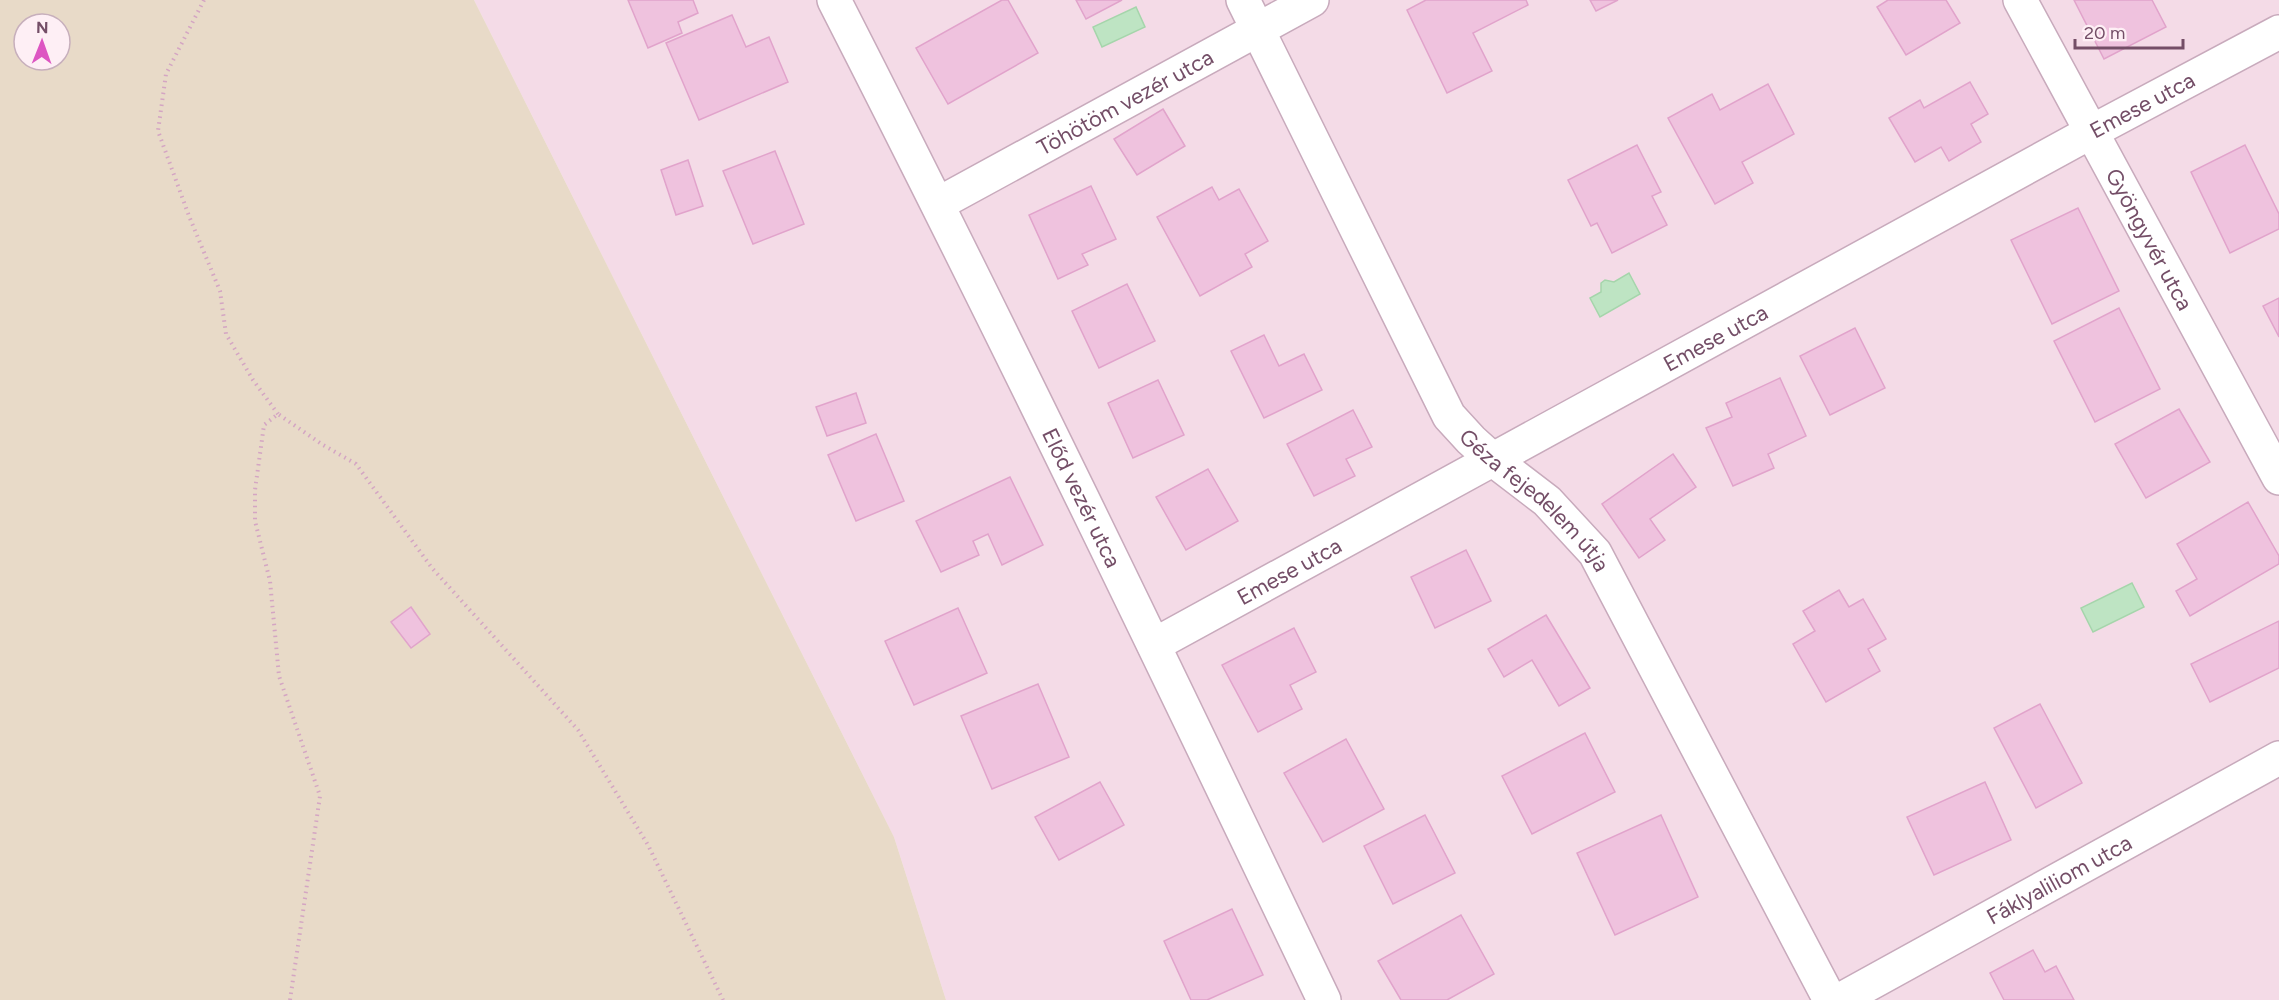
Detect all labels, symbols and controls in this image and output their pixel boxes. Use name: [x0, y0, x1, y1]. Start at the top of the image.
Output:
north arrow: [12, 12, 72, 72]
scale bar: [2075, 12, 2183, 50]
text: N: [36, 18, 49, 37]
text: 20 m: [2084, 22, 2125, 44]
street label: Töhötöm vezér utca: [1033, 44, 1218, 161]
street label: Emese utca: [2085, 66, 2199, 144]
street label: Gyöngyvér utca: [2100, 164, 2199, 315]
street label: Emese utca: [1659, 299, 1773, 378]
street label: Géza fejedelem útja: [1453, 423, 1615, 576]
street label: Előd vezér utca: [1036, 424, 1127, 572]
street label: Emese utca: [1232, 532, 1346, 611]
street label: Fáklyaliliom utca: [1982, 829, 2136, 931]

